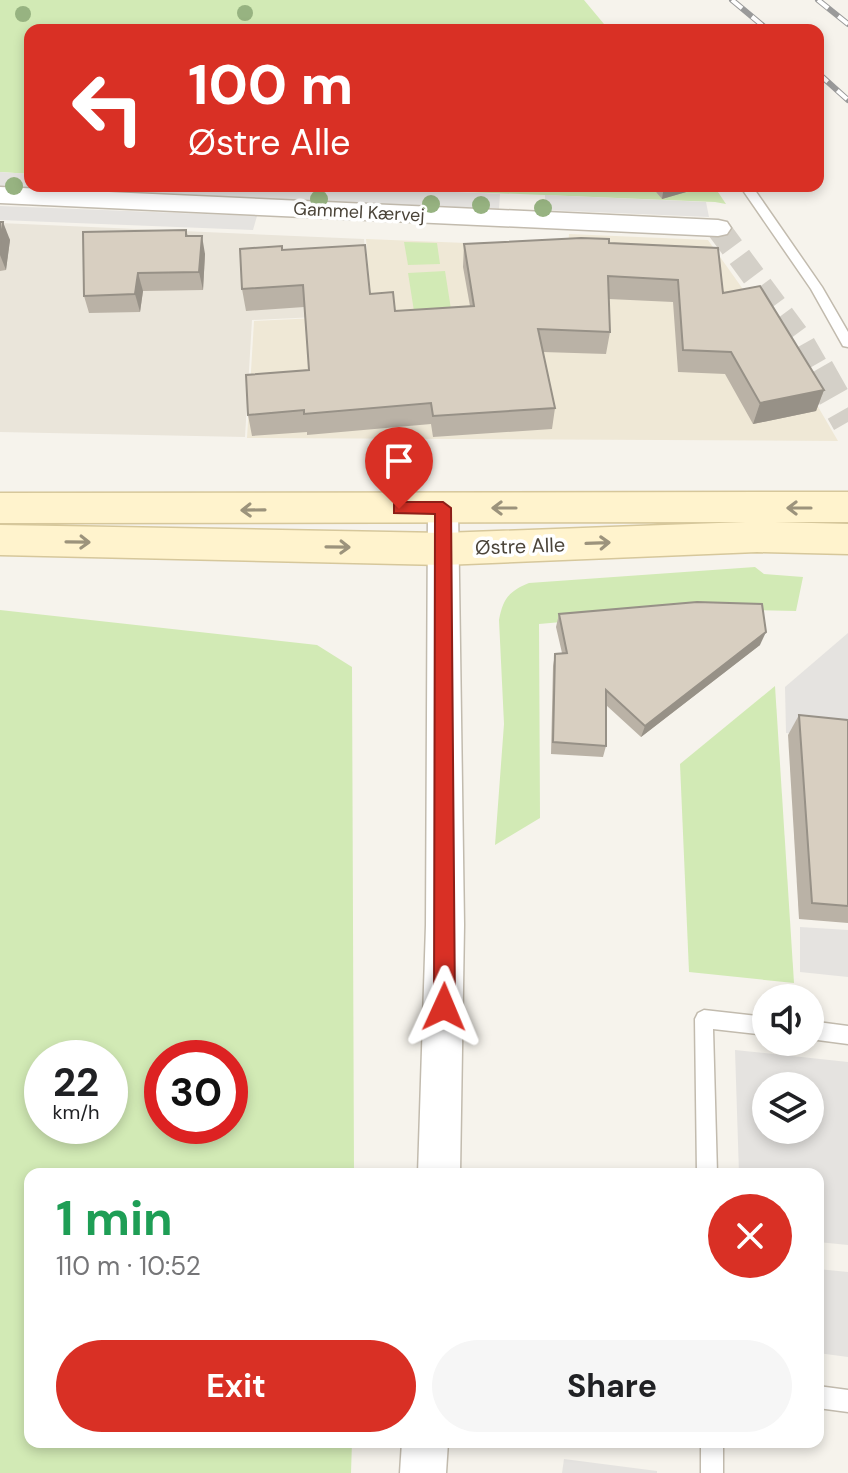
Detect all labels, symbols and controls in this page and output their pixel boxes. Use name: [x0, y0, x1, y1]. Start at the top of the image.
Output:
text: 100 m: [188, 48, 353, 121]
icon: left: [56, 56, 160, 160]
text: Østre Alle: [188, 119, 350, 166]
street label: Gammel Kærvej: [293, 197, 425, 227]
pin: [365, 427, 433, 509]
icon: arrive: [377, 439, 421, 483]
one-way arrow: [491, 500, 518, 516]
one-way arrow: [786, 500, 813, 515]
one-way arrow: [240, 502, 267, 518]
street label: Østre Alle: [474, 531, 566, 561]
one-way arrow: [64, 535, 91, 550]
one-way arrow: [584, 536, 611, 551]
one-way arrow: [324, 539, 351, 555]
position arrow: [402, 965, 486, 1049]
map controls: [752, 984, 824, 1144]
button: sound: [752, 984, 824, 1056]
speed limit sign: 30: [144, 1040, 248, 1144]
text: 22: [53, 1056, 99, 1108]
button: layers: [752, 1072, 824, 1144]
text: km/h: [52, 1099, 100, 1125]
text: 1 min: [56, 1187, 173, 1250]
button: close: [708, 1194, 792, 1278]
text: 110 m · 10:52: [56, 1249, 201, 1283]
button: Exit: [56, 1340, 416, 1432]
button: Share: [432, 1340, 792, 1432]

